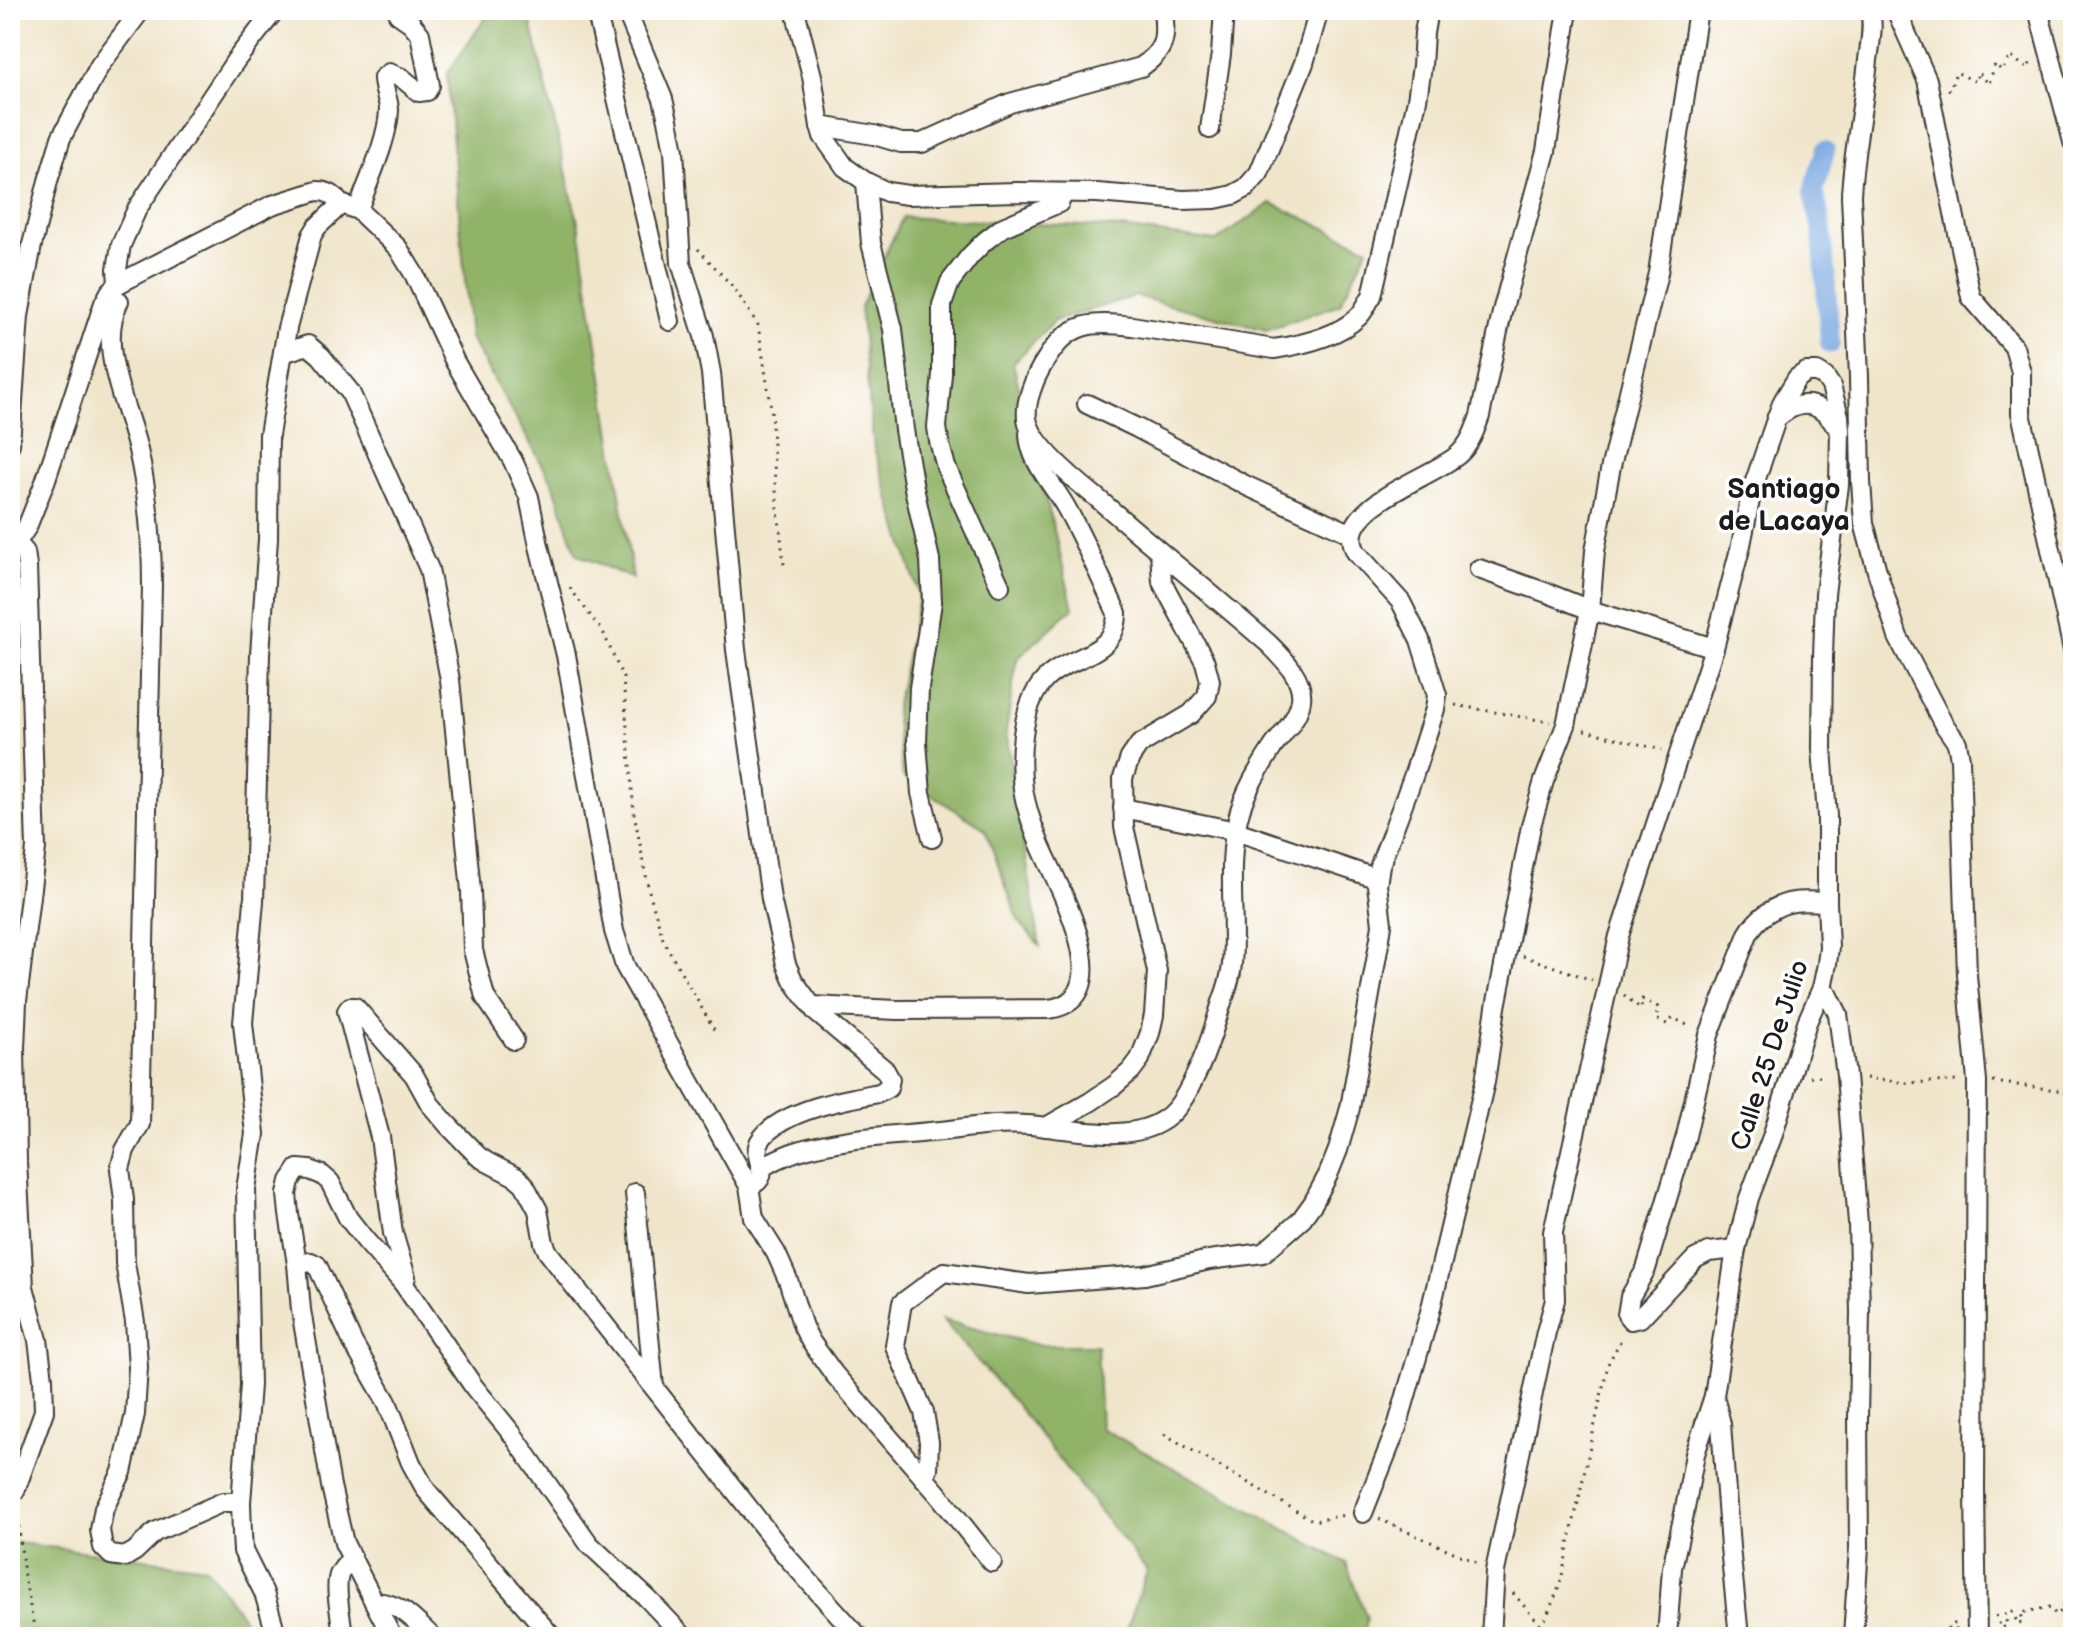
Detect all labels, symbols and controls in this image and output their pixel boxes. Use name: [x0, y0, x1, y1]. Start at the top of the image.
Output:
district label: Santiago de Lacaya: [1718, 473, 1850, 538]
street label: Calle 25 De Julio: [1725, 956, 1816, 1155]

